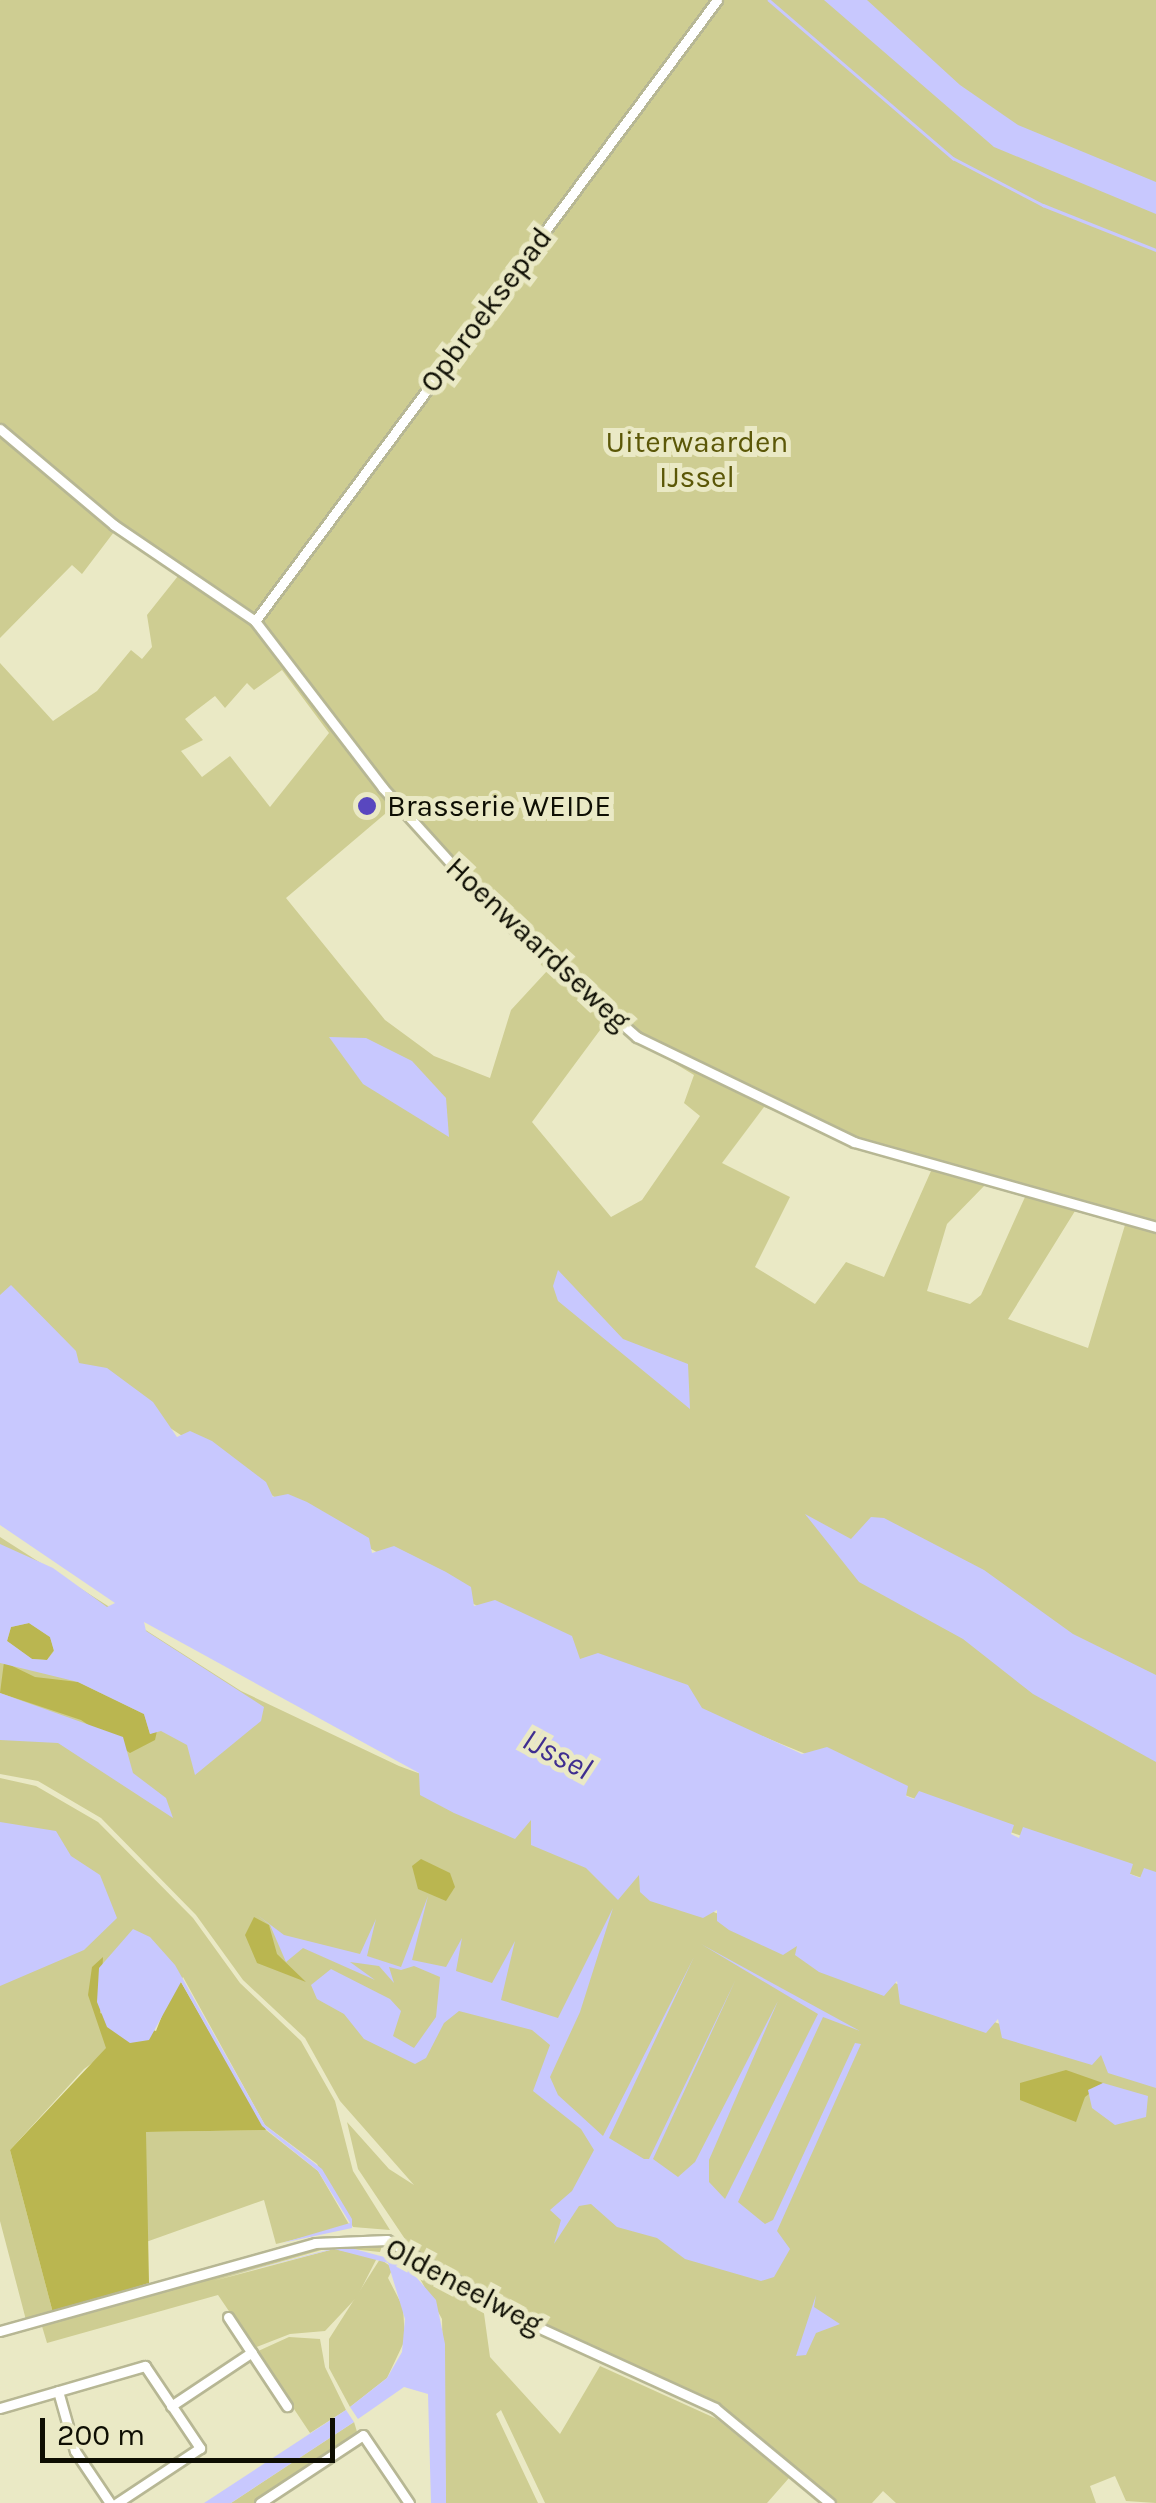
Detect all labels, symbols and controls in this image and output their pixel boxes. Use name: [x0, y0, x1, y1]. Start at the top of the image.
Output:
street label: Opbroeksepad: [412, 220, 560, 400]
park label: Uiterwaarden IJssel: [606, 424, 788, 494]
place label: Brasserie WEIDE: [387, 788, 611, 824]
marker: Brasserie WEIDE: [356, 795, 378, 817]
street label: Hoenwaardseweg: [438, 849, 638, 1039]
water label: IJssel: [516, 1721, 598, 1789]
street label: Oldeneelweg: [379, 2230, 549, 2342]
scale bar: [45, 2398, 340, 2460]
text: 200 m: [57, 2417, 145, 2453]

